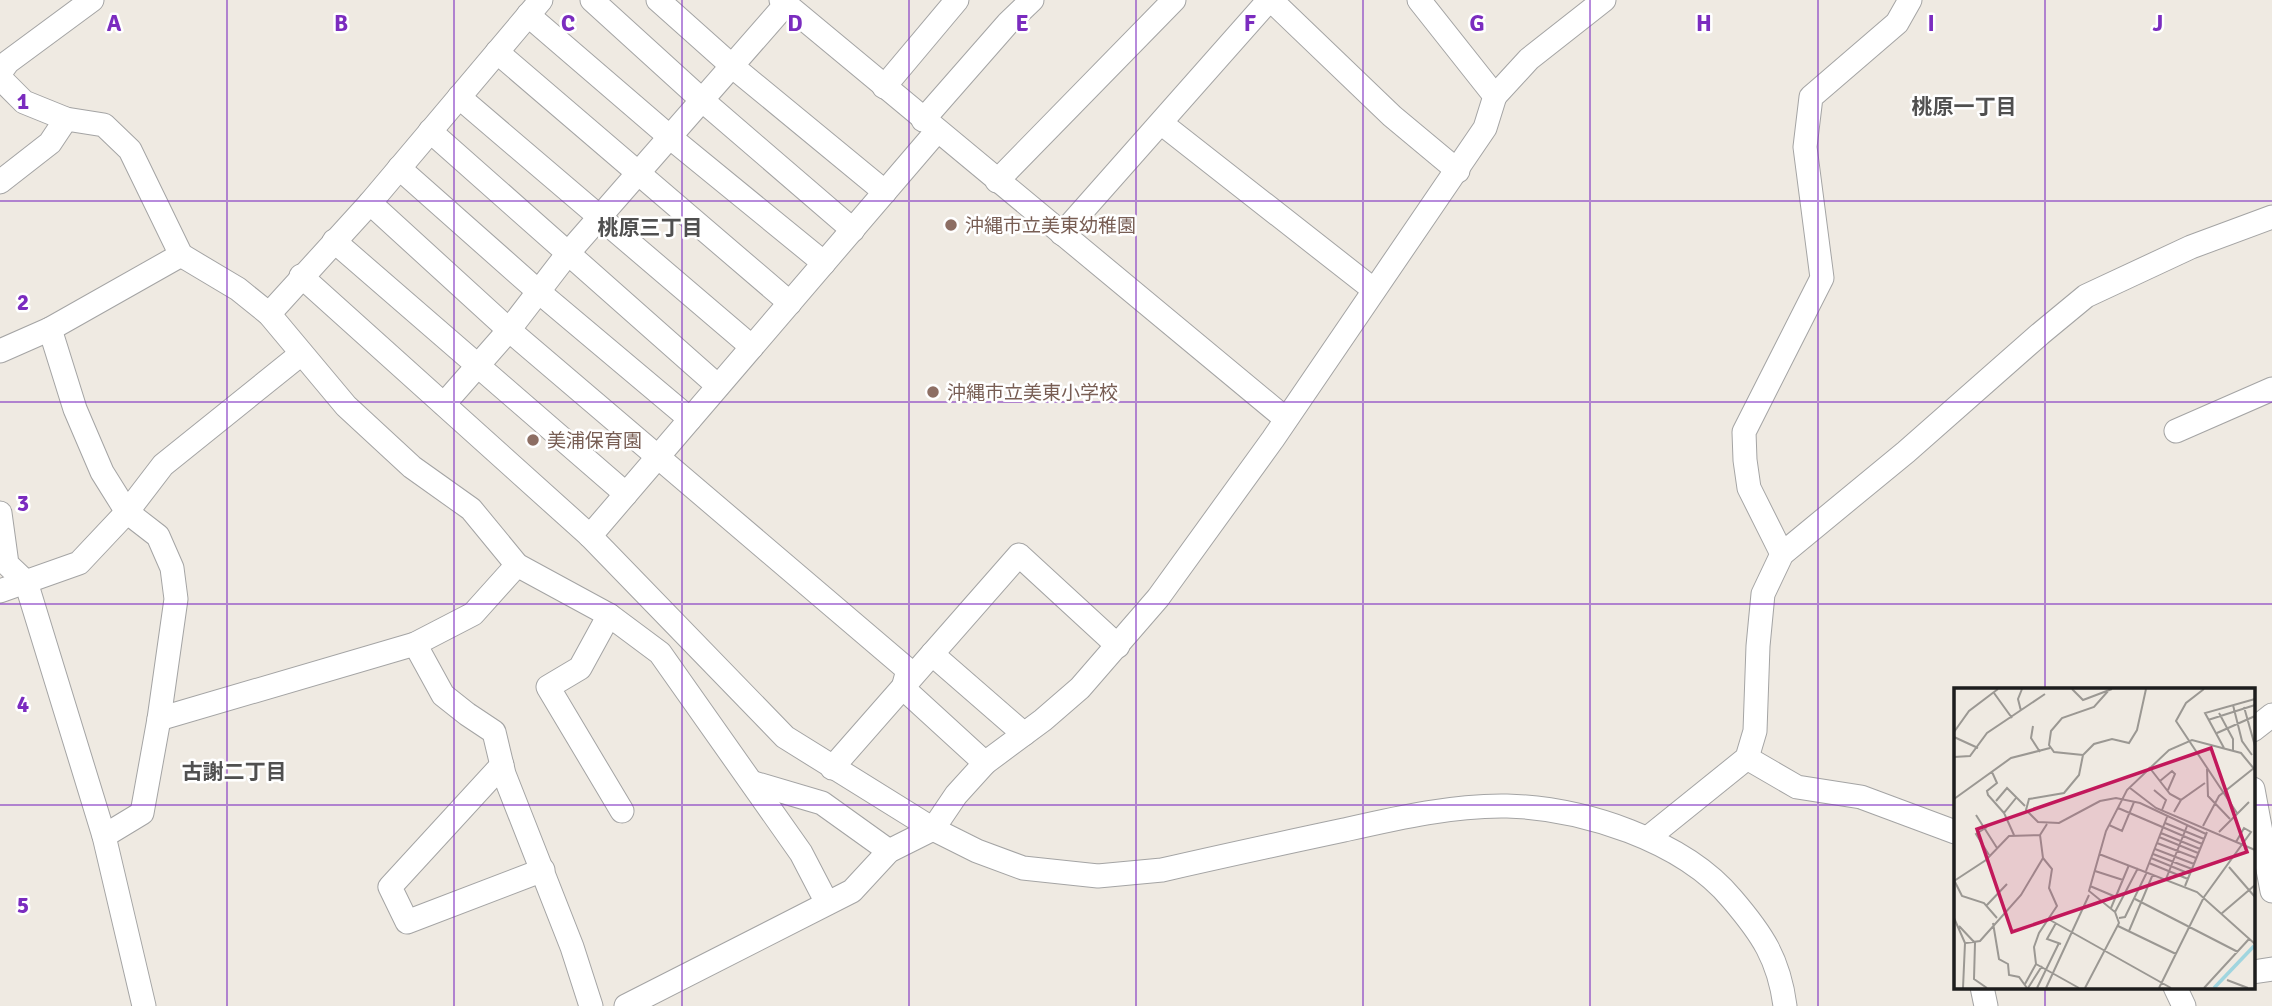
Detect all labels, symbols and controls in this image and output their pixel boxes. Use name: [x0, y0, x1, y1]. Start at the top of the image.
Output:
text: A: [107, 9, 122, 38]
text: B: [334, 9, 348, 38]
text: C: [561, 9, 575, 38]
text: D: [787, 9, 803, 38]
text: E: [1015, 9, 1029, 38]
text: F: [1244, 9, 1256, 38]
text: G: [1469, 9, 1485, 38]
text: H: [1696, 9, 1712, 38]
text: I: [1927, 9, 1935, 38]
text: J: [2153, 9, 2163, 38]
text: 1: [17, 87, 29, 116]
district label: 桃原一丁目: [1912, 94, 2017, 120]
place label: 沖縄市立美東幼稚園: [965, 214, 1136, 238]
district label: 桃原三丁目: [598, 215, 703, 241]
marker: 沖縄市立美東幼稚園: [943, 217, 959, 233]
text: 2: [17, 288, 29, 317]
place label: 沖縄市立美東小学校: [947, 381, 1118, 405]
marker: 沖縄市立美東小学校: [925, 384, 941, 400]
place label: 美浦保育園: [547, 429, 642, 453]
marker: 美浦保育園: [525, 432, 541, 448]
text: 3: [17, 489, 29, 518]
inset map: [1954, 688, 2254, 988]
text: 4: [17, 690, 29, 719]
district label: 古謝二丁目: [182, 759, 287, 785]
text: 5: [17, 891, 29, 920]

